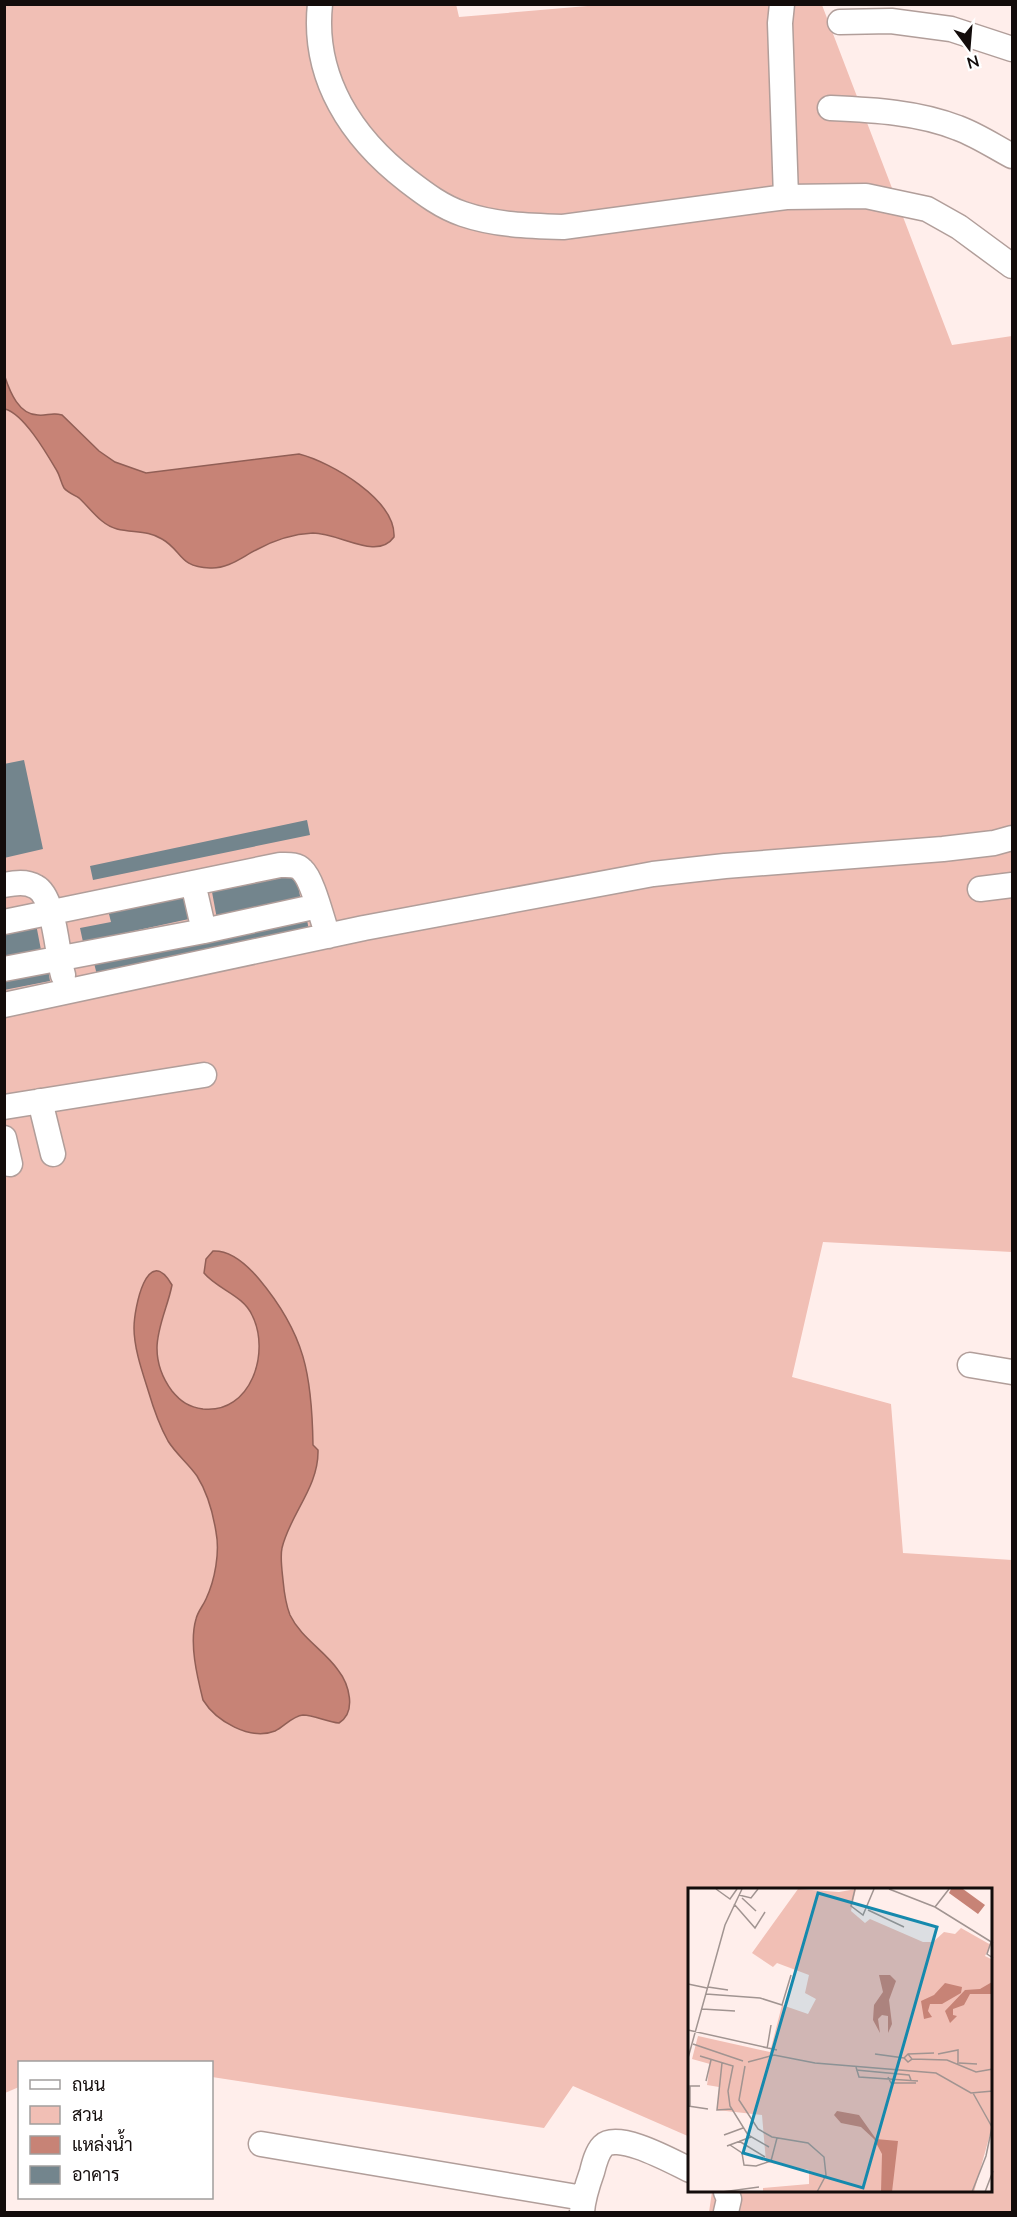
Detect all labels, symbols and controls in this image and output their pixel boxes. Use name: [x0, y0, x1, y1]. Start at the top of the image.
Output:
north arrow: [939, 18, 999, 78]
text: N: [964, 49, 982, 74]
inset map: [688, 1888, 993, 2193]
legend: [18, 2061, 213, 2199]
text: ถนน: [72, 2073, 105, 2097]
text: สวน: [72, 2103, 103, 2127]
text: แหล่งน้ำ: [72, 2129, 133, 2157]
text: อาคาร: [72, 2163, 120, 2187]

